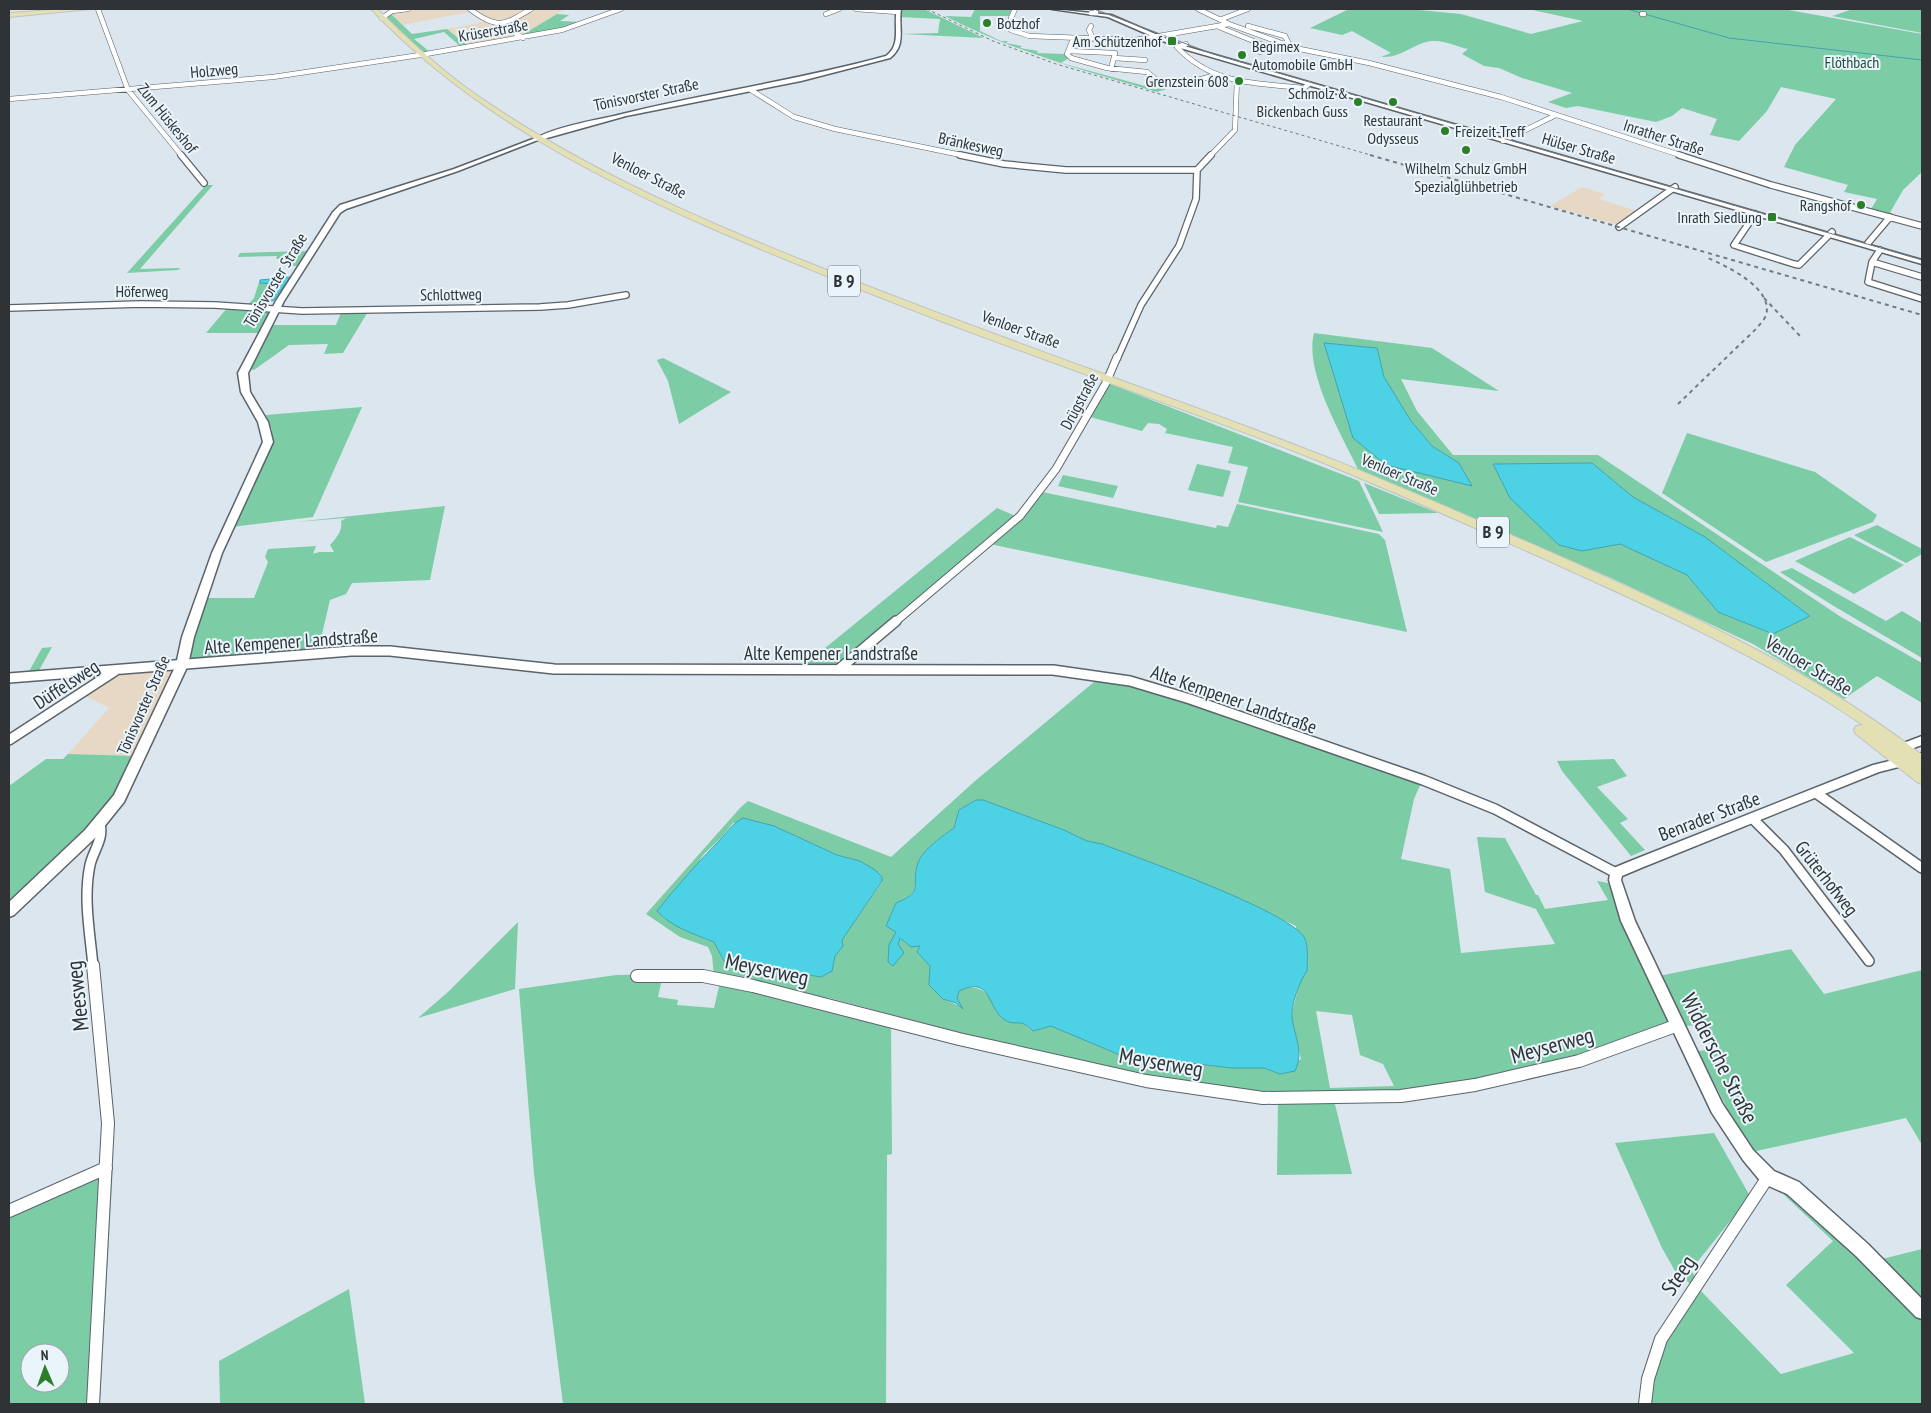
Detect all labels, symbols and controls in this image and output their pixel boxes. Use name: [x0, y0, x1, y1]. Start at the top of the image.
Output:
place label: Botzhof: [997, 13, 1040, 33]
street label: Krüserstraße: [457, 14, 529, 46]
marker: Botzhof: [981, 17, 993, 29]
place label: Am Schützenhof: [1073, 31, 1163, 51]
marker: Am Schützenhof: [1166, 35, 1178, 47]
place label: Begimex Automobile GmbH: [1252, 36, 1353, 74]
marker: Begimex Automobile GmbH: [1236, 49, 1248, 61]
park label: Flöthbach: [1825, 52, 1879, 72]
street label: Holzweg: [189, 58, 239, 82]
place label: Grenzstein 608: [1146, 71, 1229, 91]
street label: Tönisvorster Straße: [592, 73, 700, 115]
marker: Grenzstein 608: [1233, 75, 1245, 87]
street label: Zum Hüskeshof: [134, 79, 203, 158]
place label: Schmolz & Bickenbach Guss: [1257, 83, 1348, 121]
marker: Schmolz & Bickenbach Guss: [1352, 96, 1364, 108]
marker: Restaurant Odysseus: [1387, 96, 1399, 108]
place label: Restaurant Odysseus: [1363, 110, 1423, 148]
street label: Inrather Straße: [1621, 115, 1707, 159]
place label: Freizeit-Treff: [1455, 121, 1526, 141]
marker: Freizeit-Treff: [1439, 125, 1451, 137]
street label: Bränkesweg: [937, 127, 1005, 161]
street label: Hülser Straße: [1540, 128, 1618, 168]
marker: Wilhelm Schulz GmbH Spezialglühbetrieb: [1460, 144, 1472, 156]
street label: Venloer Straße: [607, 147, 690, 202]
place label: Wilhelm Schulz GmbH Spezialglühbetrieb: [1405, 158, 1527, 196]
place label: Rangshof: [1800, 195, 1852, 215]
marker: Rangshof: [1855, 199, 1867, 211]
place label: Inrath Siedlung: [1677, 207, 1762, 227]
marker: Inrath Siedlung: [1766, 211, 1778, 223]
street label: Tönisvorster Straße: [239, 229, 311, 331]
road number: B 9: [828, 266, 860, 296]
street label: Höferweg: [116, 281, 169, 301]
street label: Schlottweg: [420, 283, 482, 305]
street label: Venloer Straße: [978, 305, 1063, 352]
street label: Drügstraße: [1056, 369, 1102, 433]
street label: Venloer Straße: [1358, 448, 1442, 499]
road number: B 9: [1477, 516, 1509, 548]
street label: Alte Kempener Landstraße: [203, 623, 379, 659]
street label: Venloer Straße: [1760, 629, 1857, 700]
street label: Alte Kempener Landstraße: [744, 641, 918, 665]
street label: Tönisvorster Straße: [112, 652, 174, 758]
street label: Düffelsweg: [29, 654, 103, 714]
street label: Alte Kempener Landstraße: [1148, 659, 1320, 739]
street label: Benrader Straße: [1655, 786, 1763, 846]
street label: Grüterhofweg: [1790, 835, 1864, 921]
street label: Meyserweg: [723, 946, 811, 992]
street label: Meesweg: [59, 959, 95, 1033]
street label: Widdersche Straße: [1675, 988, 1765, 1128]
street label: Meyserweg: [1507, 1021, 1597, 1069]
street label: Meyserweg: [1117, 1041, 1205, 1083]
street label: Steeg: [1654, 1250, 1702, 1300]
north arrow: [20, 1343, 70, 1393]
text: N: [40, 1346, 49, 1364]

